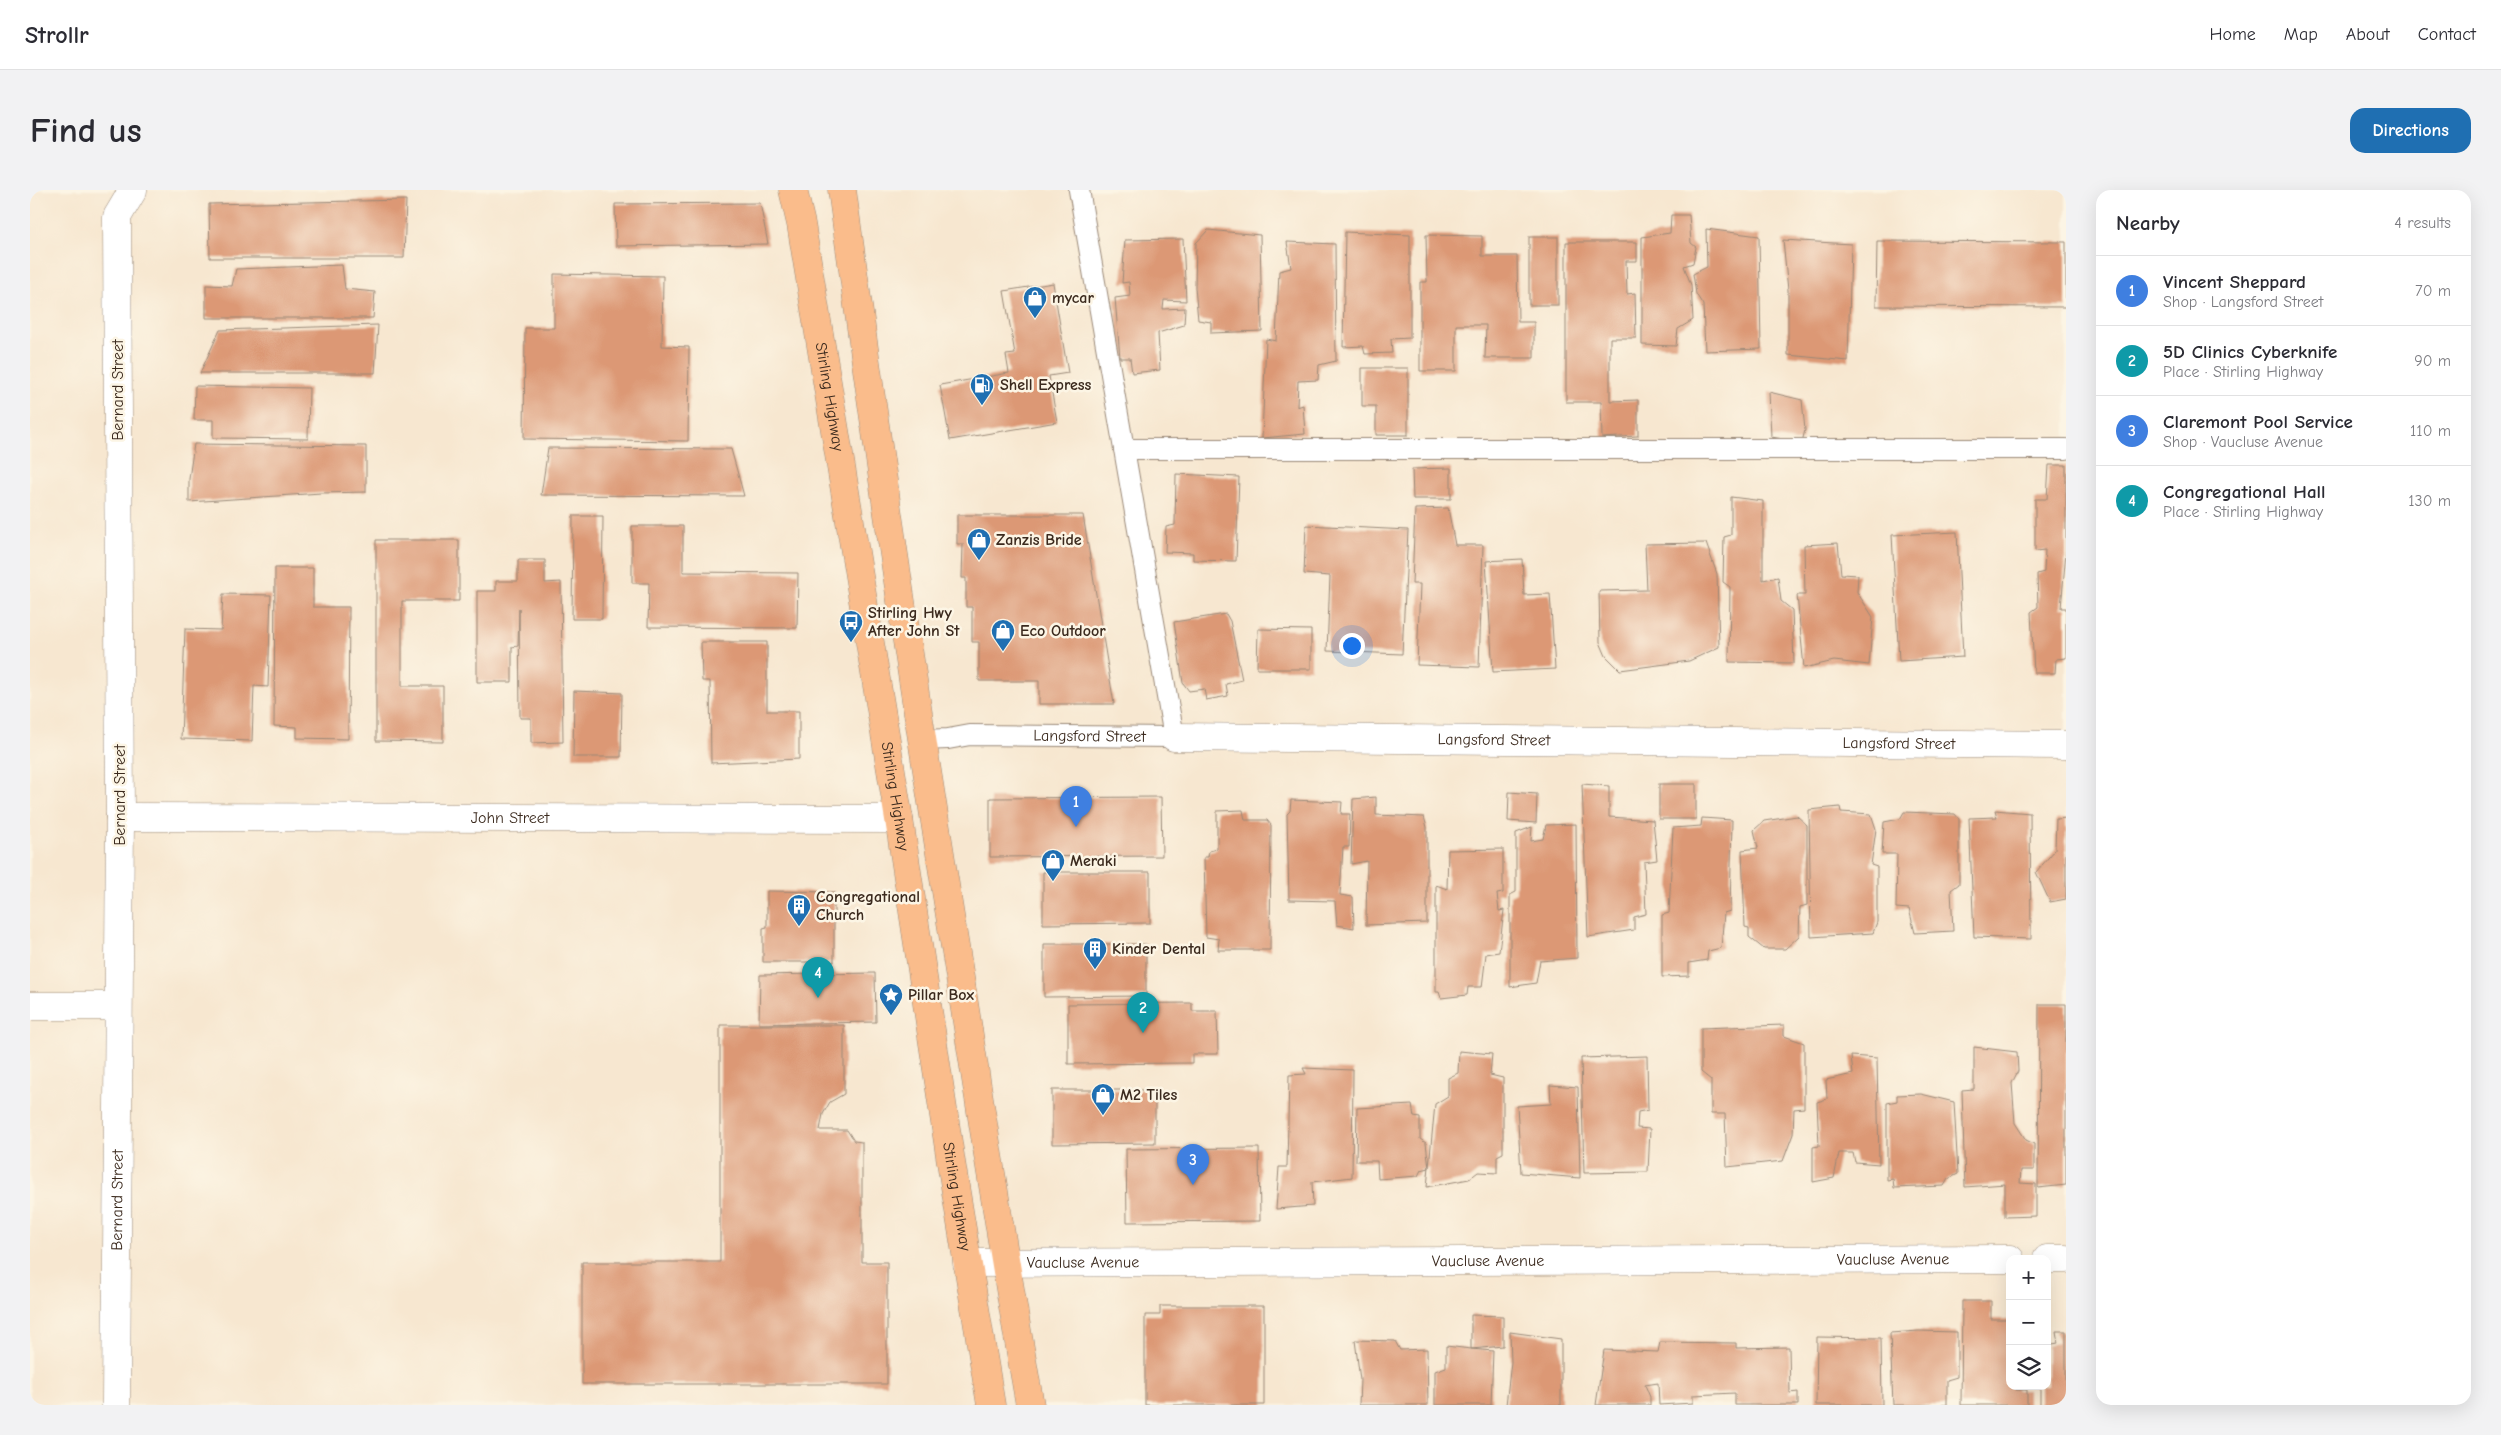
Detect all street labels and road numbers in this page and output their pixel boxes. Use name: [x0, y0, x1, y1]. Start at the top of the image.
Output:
street label: Bernard Street: [109, 339, 127, 441]
street label: Stirling Highway: [812, 341, 847, 453]
street label: Langsford Street: [1033, 727, 1146, 746]
street label: Langsford Street: [1438, 730, 1551, 749]
street label: Langsford Street: [1843, 734, 1956, 753]
street label: Stirling Highway: [877, 740, 913, 853]
street label: Bernard Street: [111, 744, 129, 846]
street label: John Street: [471, 809, 550, 827]
street label: Stirling Highway: [939, 1141, 975, 1253]
street label: Bernard Street: [108, 1149, 127, 1251]
street label: Vaucluse Avenue: [1837, 1250, 1949, 1269]
street label: Vaucluse Avenue: [1432, 1252, 1544, 1270]
street label: Vaucluse Avenue: [1027, 1253, 1139, 1272]

